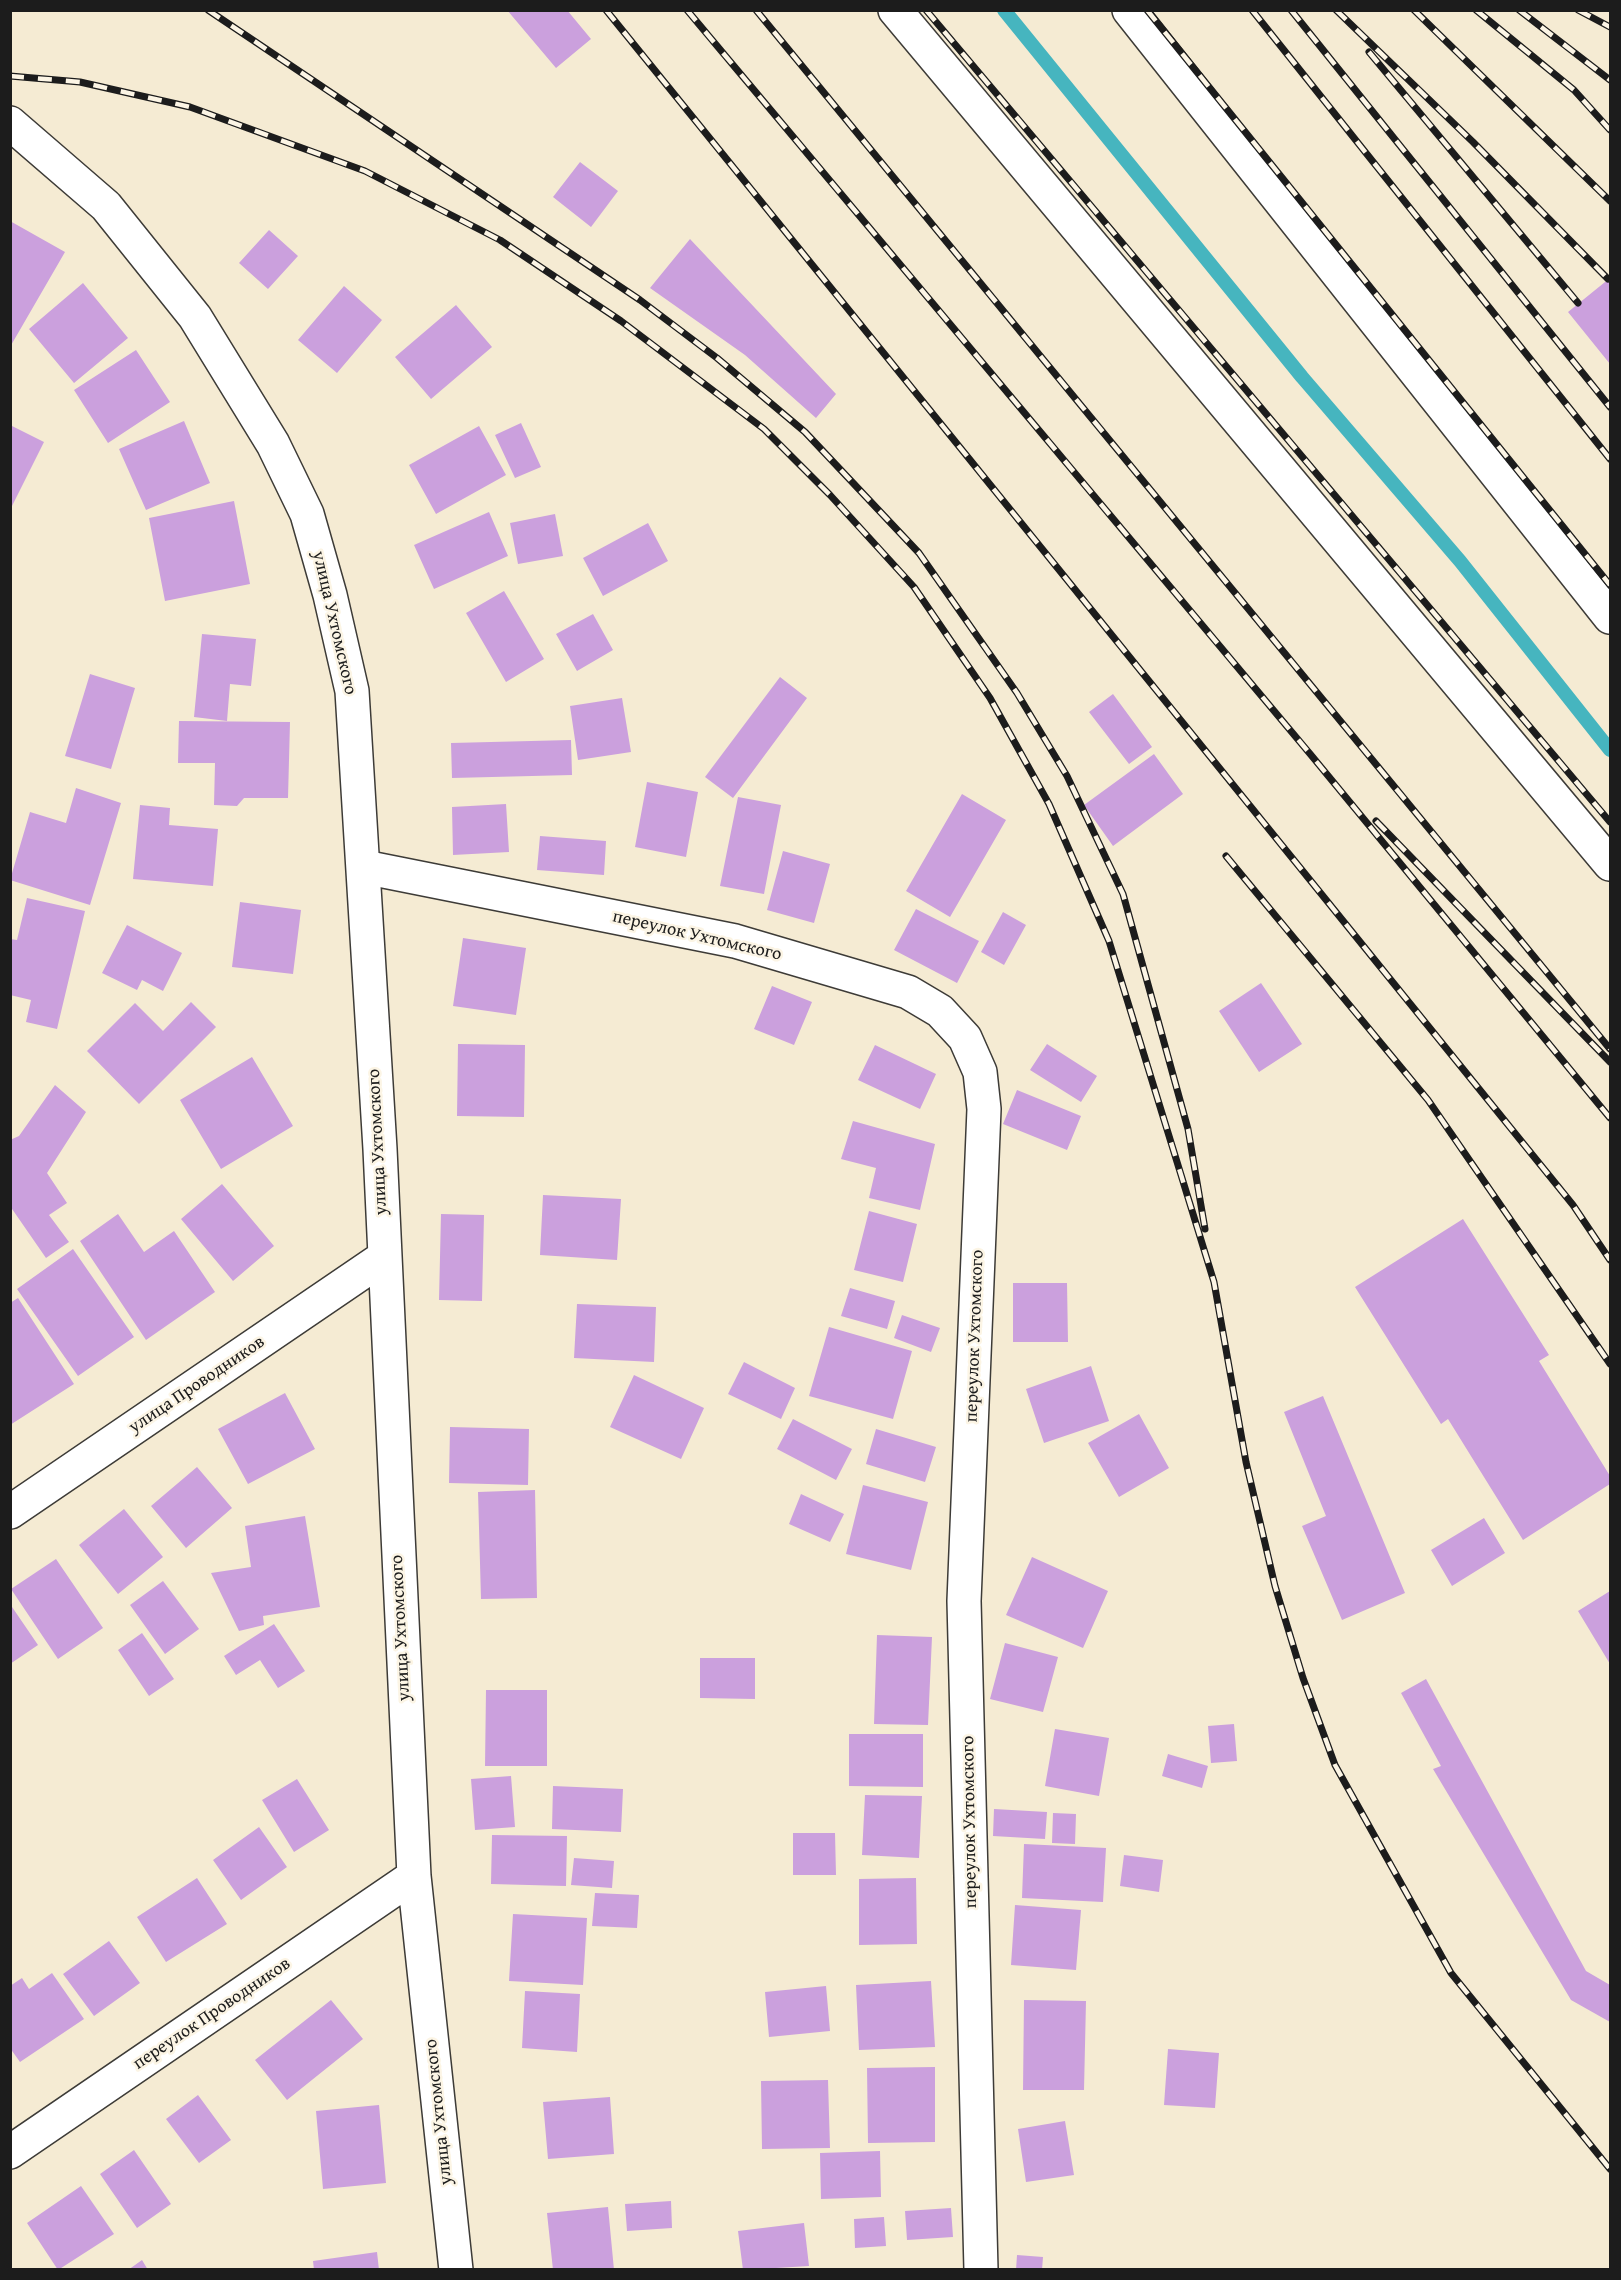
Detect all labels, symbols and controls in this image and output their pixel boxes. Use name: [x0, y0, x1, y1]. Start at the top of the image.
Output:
street label: улица Ухтомского: [307, 549, 361, 697]
street label: переулок Ухтомского: [610, 906, 784, 966]
street label: улица Ухтомского: [363, 1068, 393, 1216]
street label: переулок Ухтомского: [961, 1249, 989, 1423]
street label: улица Проводников: [125, 1331, 269, 1439]
street label: улица Ухтомского: [386, 1554, 416, 1702]
street label: переулок Ухтомского: [958, 1735, 982, 1909]
street label: переулок Проводников: [129, 1953, 295, 2075]
street label: улица Ухтомского: [421, 2038, 457, 2186]

